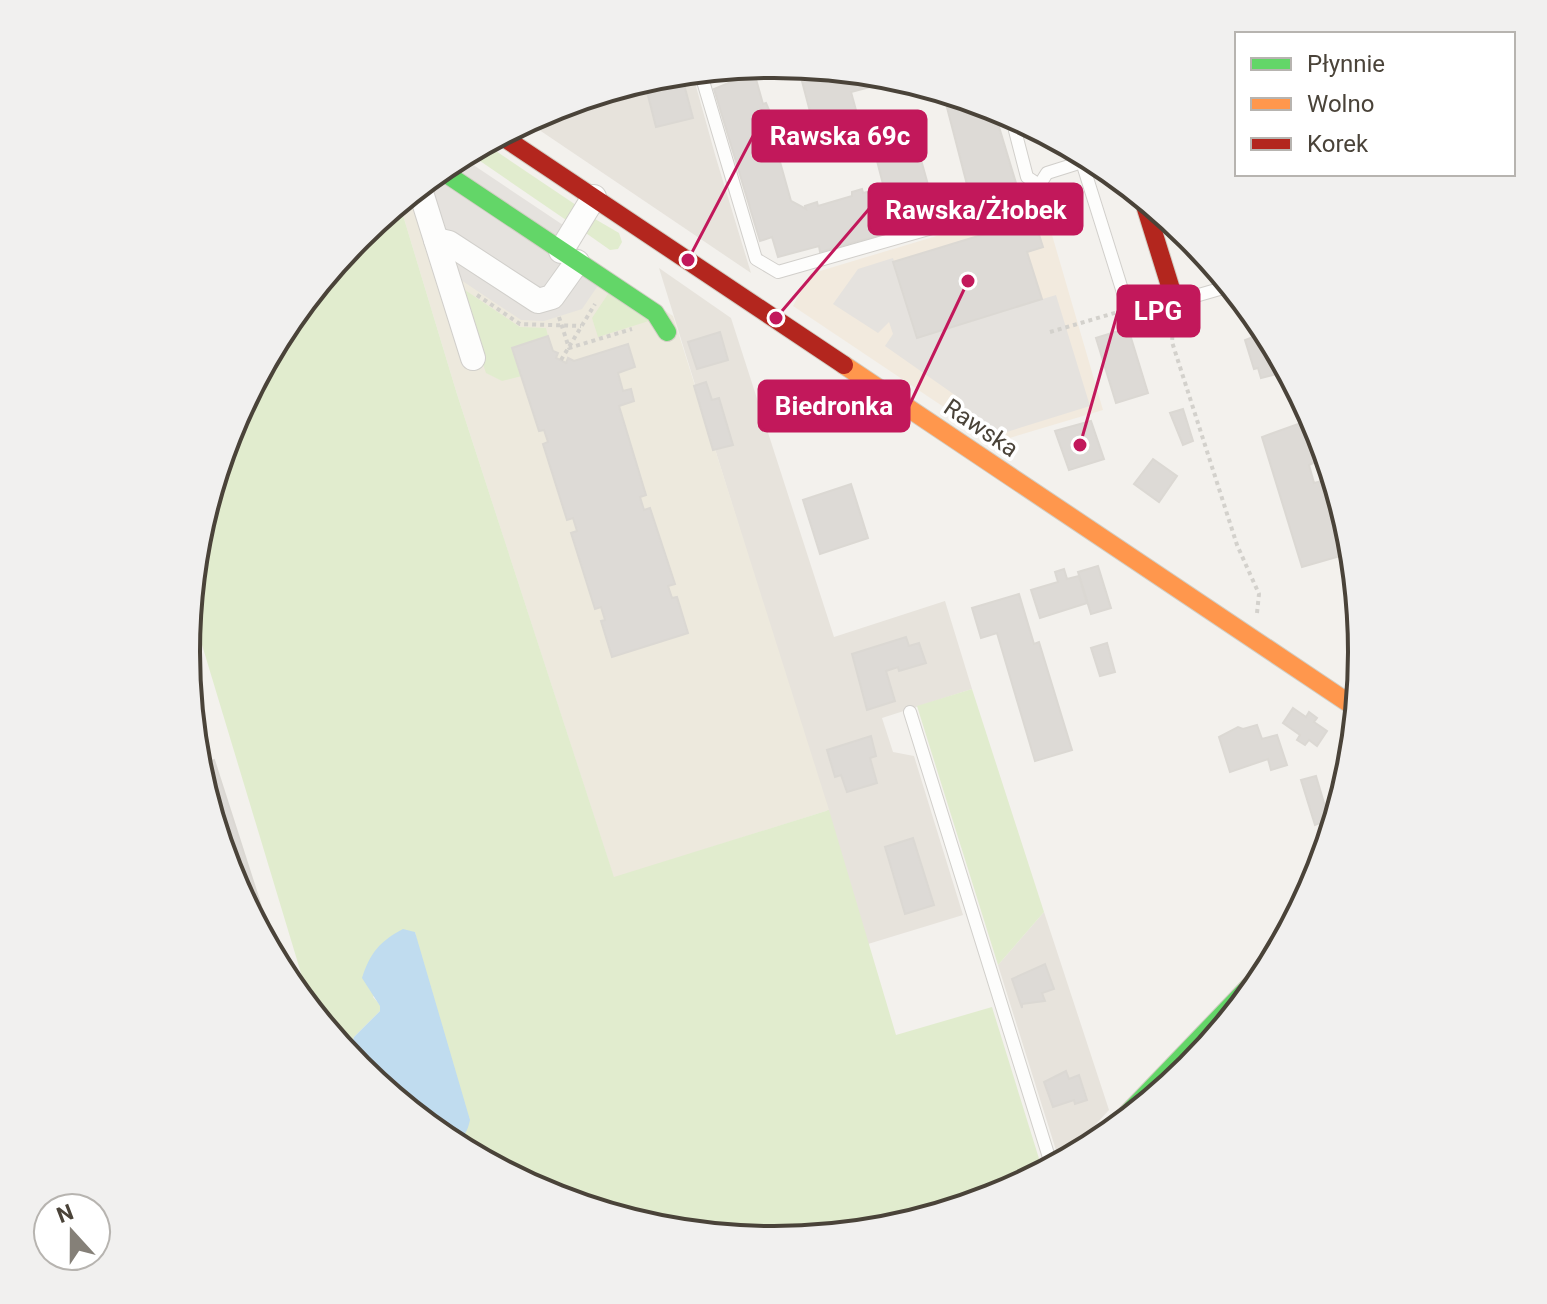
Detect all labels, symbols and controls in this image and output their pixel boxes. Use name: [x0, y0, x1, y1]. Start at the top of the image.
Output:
legend: [1235, 32, 1515, 176]
text: Płynnie: [1307, 50, 1385, 78]
text: Wolno: [1307, 90, 1374, 118]
callout: Rawska 69c: [753, 111, 926, 161]
text: Rawska 69c: [770, 121, 910, 151]
text: Korek: [1307, 130, 1369, 158]
callout: Rawska/Żłobek: [869, 184, 1082, 234]
text: Rawska/Żłobek: [885, 195, 1068, 225]
callout: LPG: [1118, 286, 1199, 336]
text: LPG: [1134, 296, 1182, 326]
callout: Biedronka: [759, 381, 909, 431]
text: Biedronka: [775, 391, 893, 421]
street label: Rawska: [939, 393, 1023, 463]
north arrow: [32, 1192, 112, 1272]
text: N: [53, 1199, 77, 1228]

